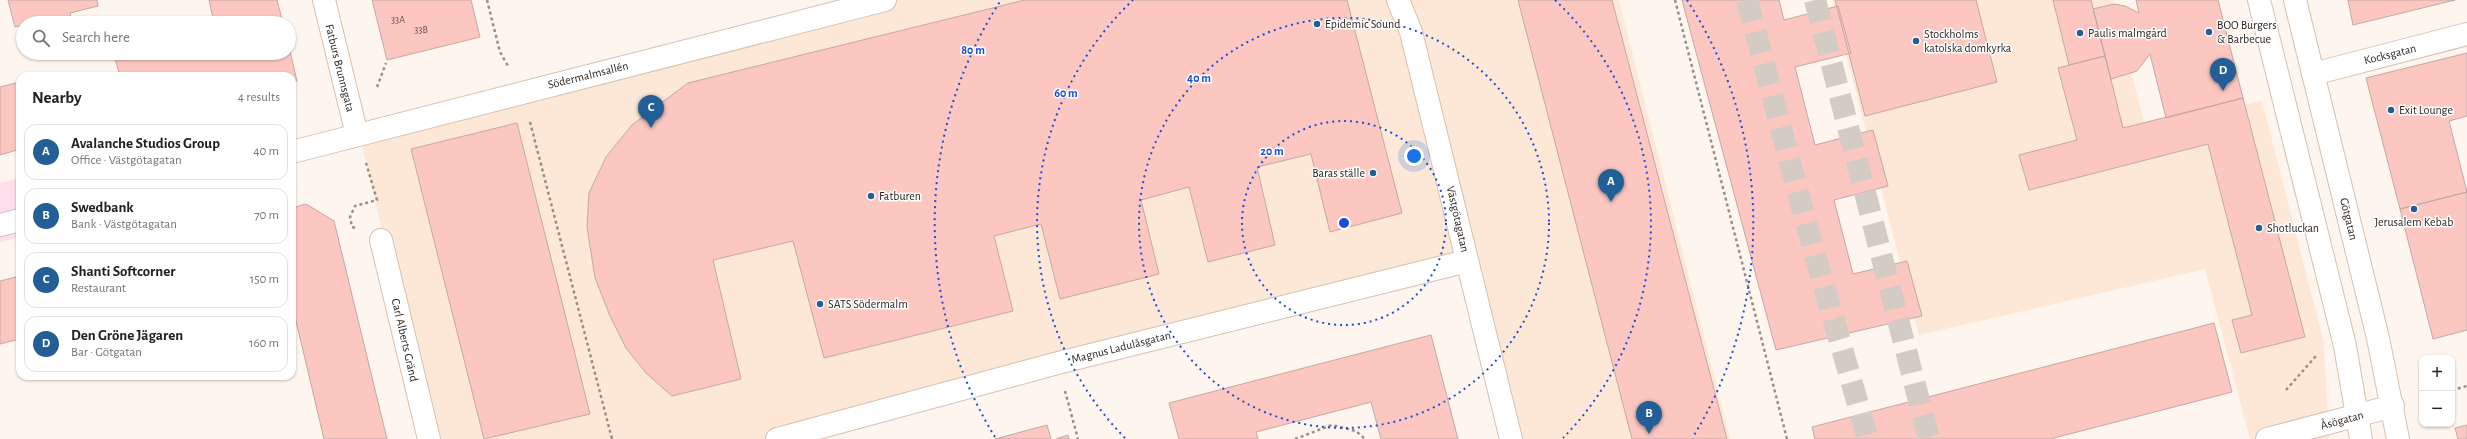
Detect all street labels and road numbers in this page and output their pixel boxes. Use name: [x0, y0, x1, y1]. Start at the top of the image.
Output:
street label: Fatburs Brunnsgata: [323, 23, 357, 114]
street label: Kocksgatan: [2363, 42, 2417, 66]
street label: Södermalmsallén: [547, 59, 629, 91]
street label: Västgötagatan: [1445, 185, 1471, 253]
street label: Götgatan: [2338, 197, 2360, 241]
street label: Carl Alberts Gränd: [390, 297, 420, 383]
street label: Magnus Ladulåsgatan: [1070, 329, 1172, 365]
street label: Åsögatan: [2319, 407, 2365, 431]

